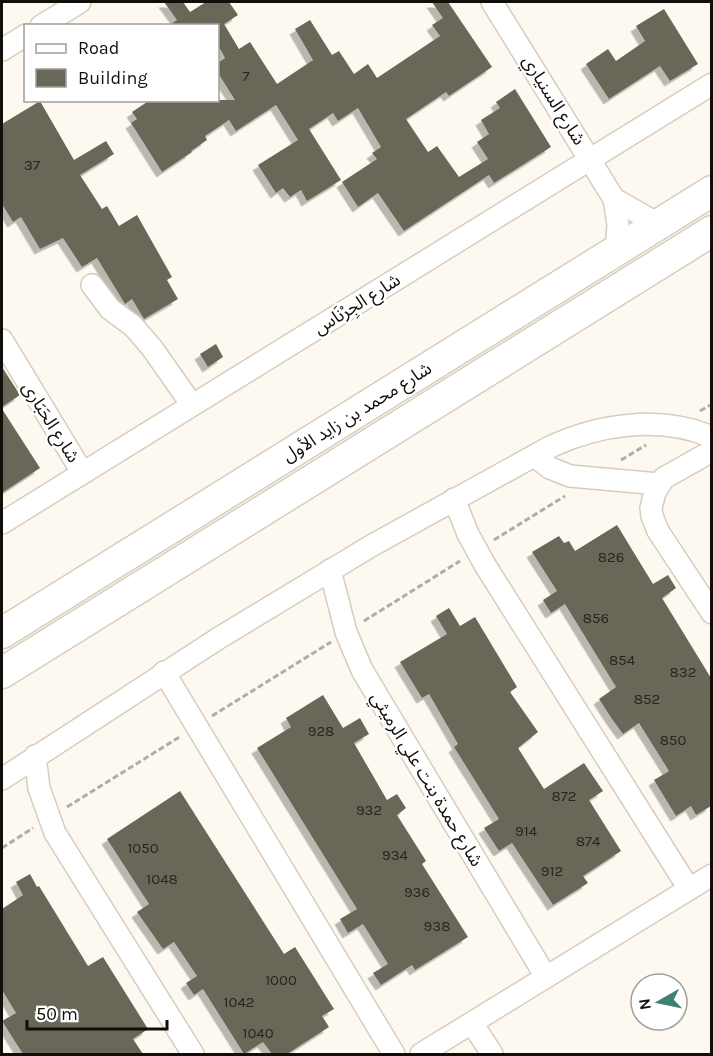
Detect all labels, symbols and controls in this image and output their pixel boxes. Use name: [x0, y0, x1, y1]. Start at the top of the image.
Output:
legend: [24, 24, 219, 102]
text: Road: [78, 37, 119, 59]
street label: شارع السنياري: [515, 51, 590, 151]
text: Building: [78, 67, 148, 89]
house number: 7: [242, 67, 250, 85]
house number: 37: [24, 156, 40, 174]
street label: شارع الجِرْنَاس: [310, 269, 406, 342]
street label: شارع محمد بن زايد الأول: [278, 357, 437, 469]
street label: شارع الحَبَارى: [15, 377, 85, 468]
house number: 826: [598, 548, 624, 566]
house number: 856: [583, 609, 609, 627]
house number: 854: [609, 651, 636, 669]
house number: 832: [670, 663, 696, 681]
street label: شارع حمدة بنت علي الرميثي: [364, 688, 488, 872]
house number: 852: [634, 690, 660, 708]
house number: 928: [308, 722, 334, 740]
house number: 850: [660, 731, 686, 749]
house number: 872: [552, 787, 576, 805]
house number: 932: [356, 801, 382, 819]
house number: 914: [515, 822, 538, 840]
house number: 874: [576, 832, 601, 850]
house number: 1050: [127, 839, 159, 857]
house number: 934: [382, 846, 409, 864]
house number: 912: [541, 862, 563, 880]
house number: 1048: [146, 870, 178, 888]
house number: 936: [404, 883, 430, 901]
house number: 938: [424, 917, 450, 935]
house number: 1000: [265, 971, 297, 989]
north arrow: [629, 972, 689, 1032]
scale bar: [27, 993, 166, 1031]
house number: 1042: [224, 993, 254, 1011]
text: N: [634, 997, 655, 1011]
text: 50 m: [36, 1003, 78, 1025]
house number: 1040: [242, 1024, 274, 1042]

